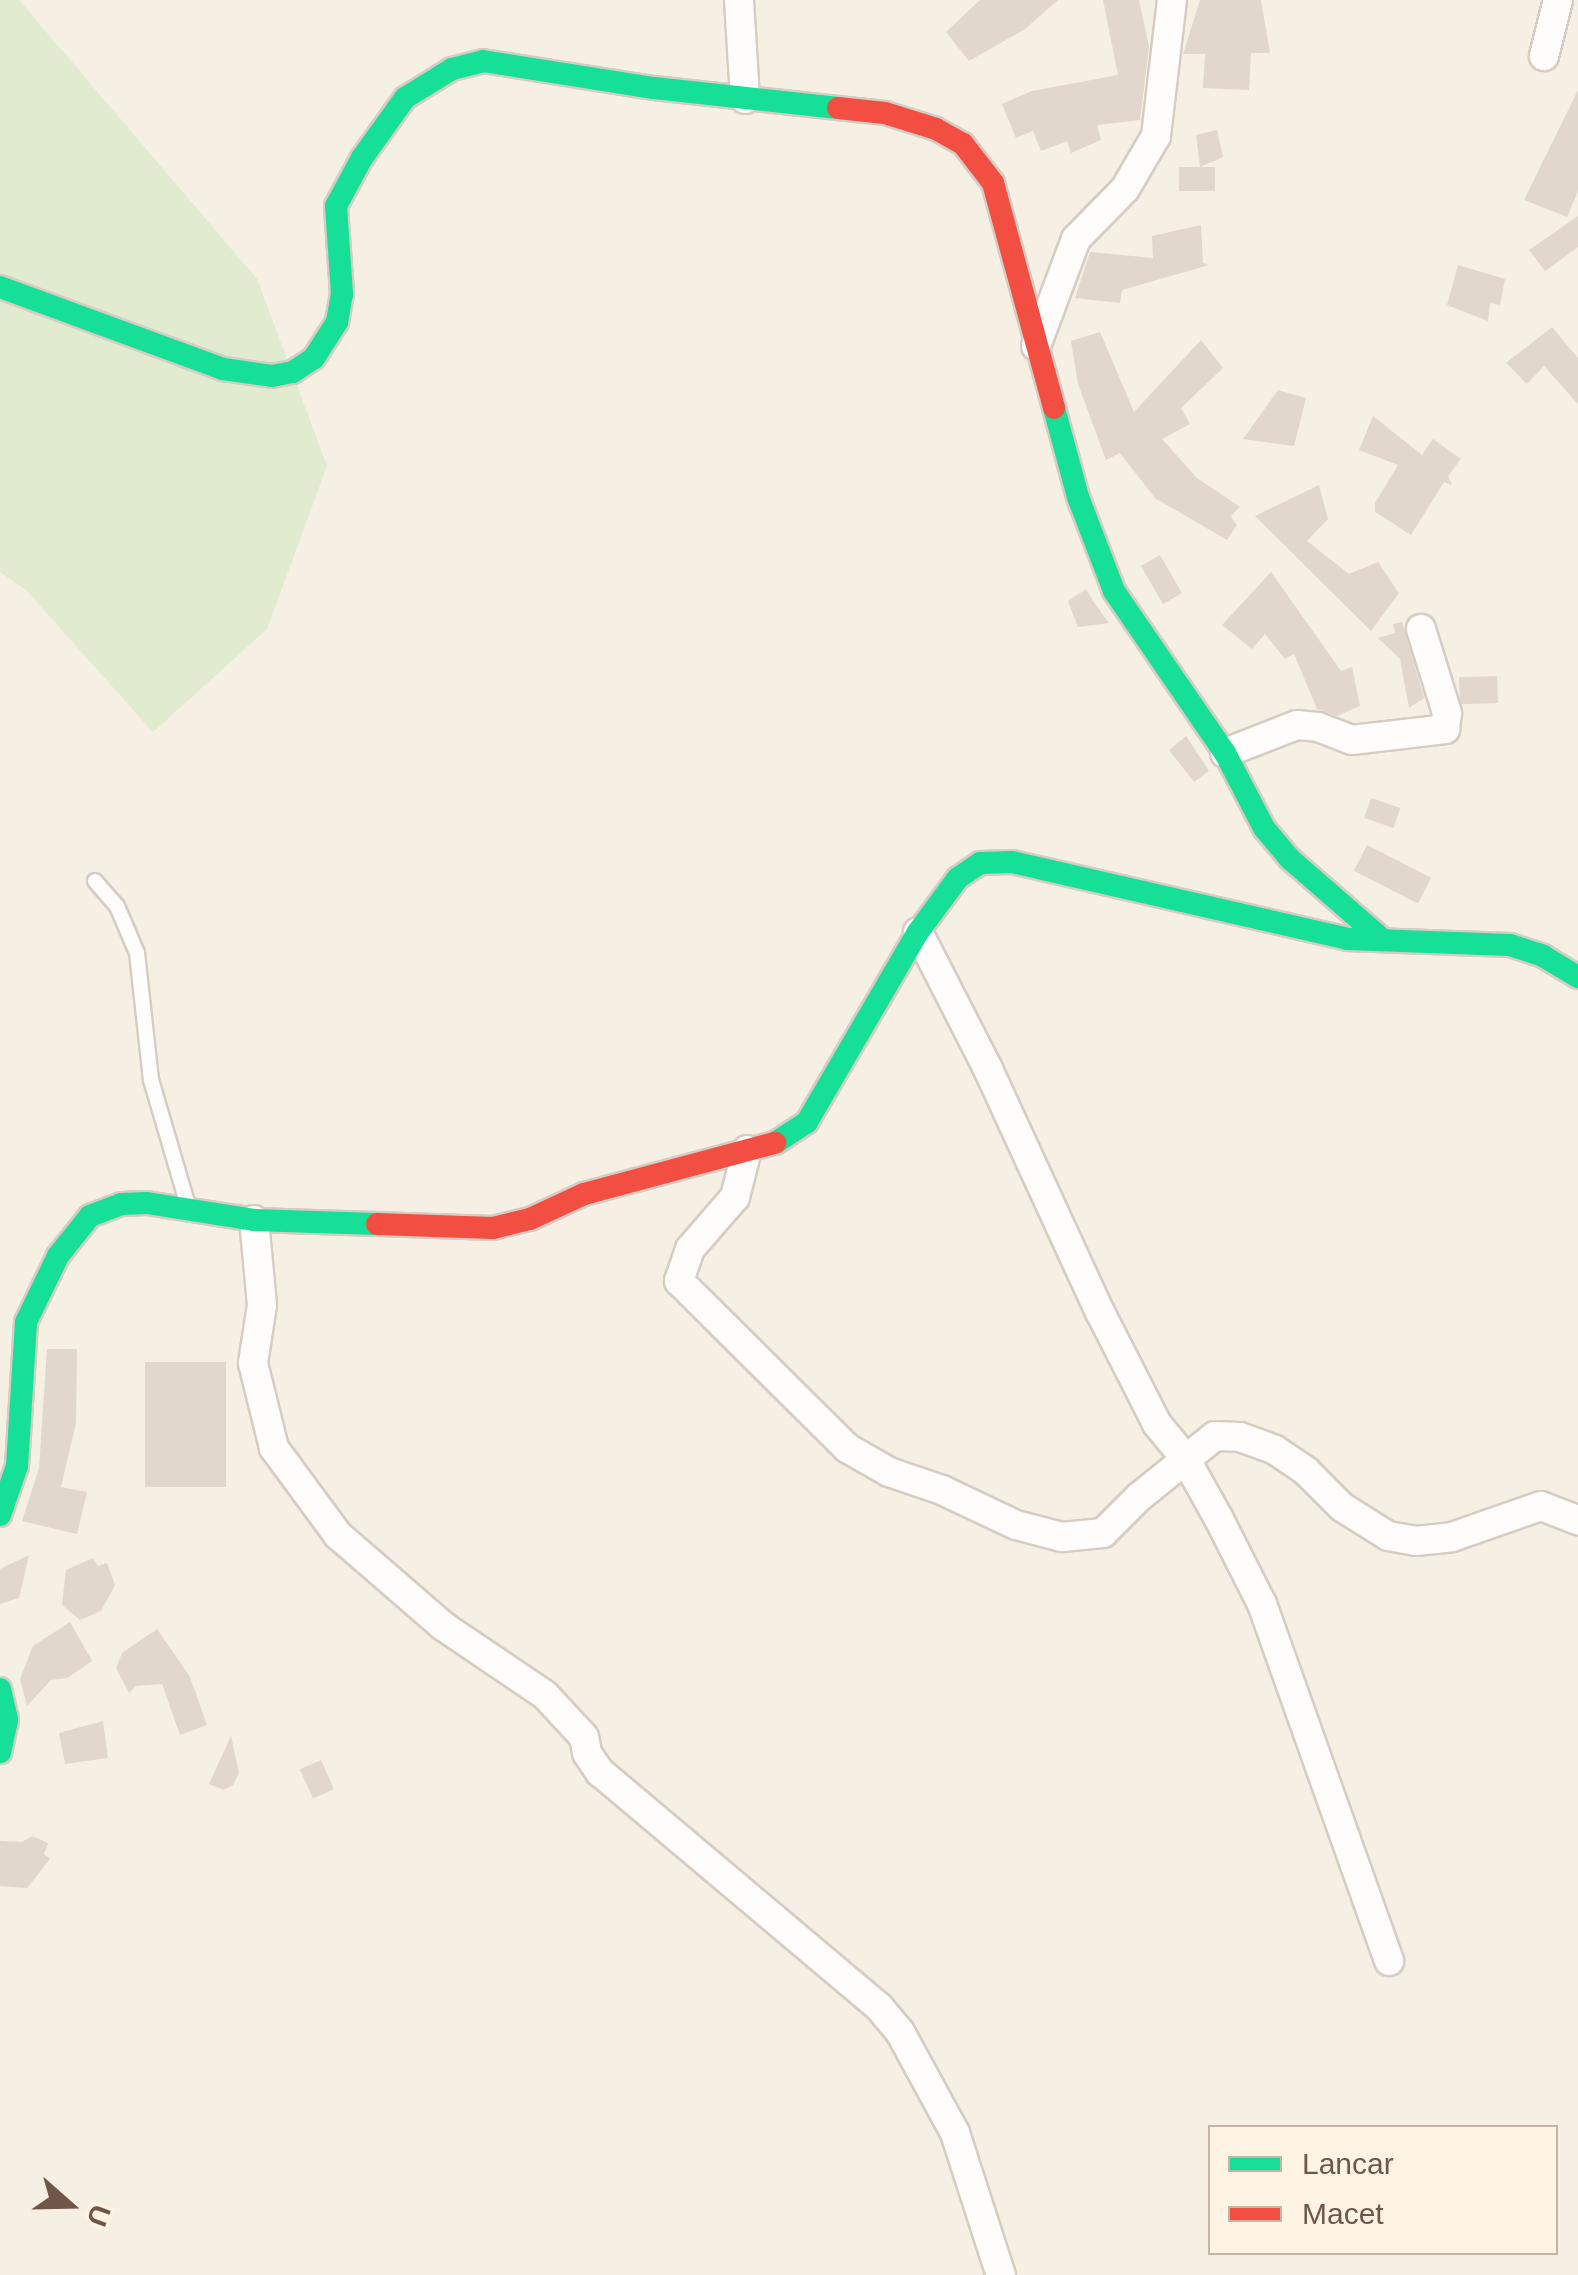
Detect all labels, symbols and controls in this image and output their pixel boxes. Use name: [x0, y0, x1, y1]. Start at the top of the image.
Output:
legend: [1208, 2125, 1558, 2255]
text: Lancar: [1302, 2147, 1394, 2180]
north arrow: [20, 2155, 120, 2255]
text: Macet: [1302, 2197, 1384, 2230]
text: U: [81, 2201, 117, 2230]

